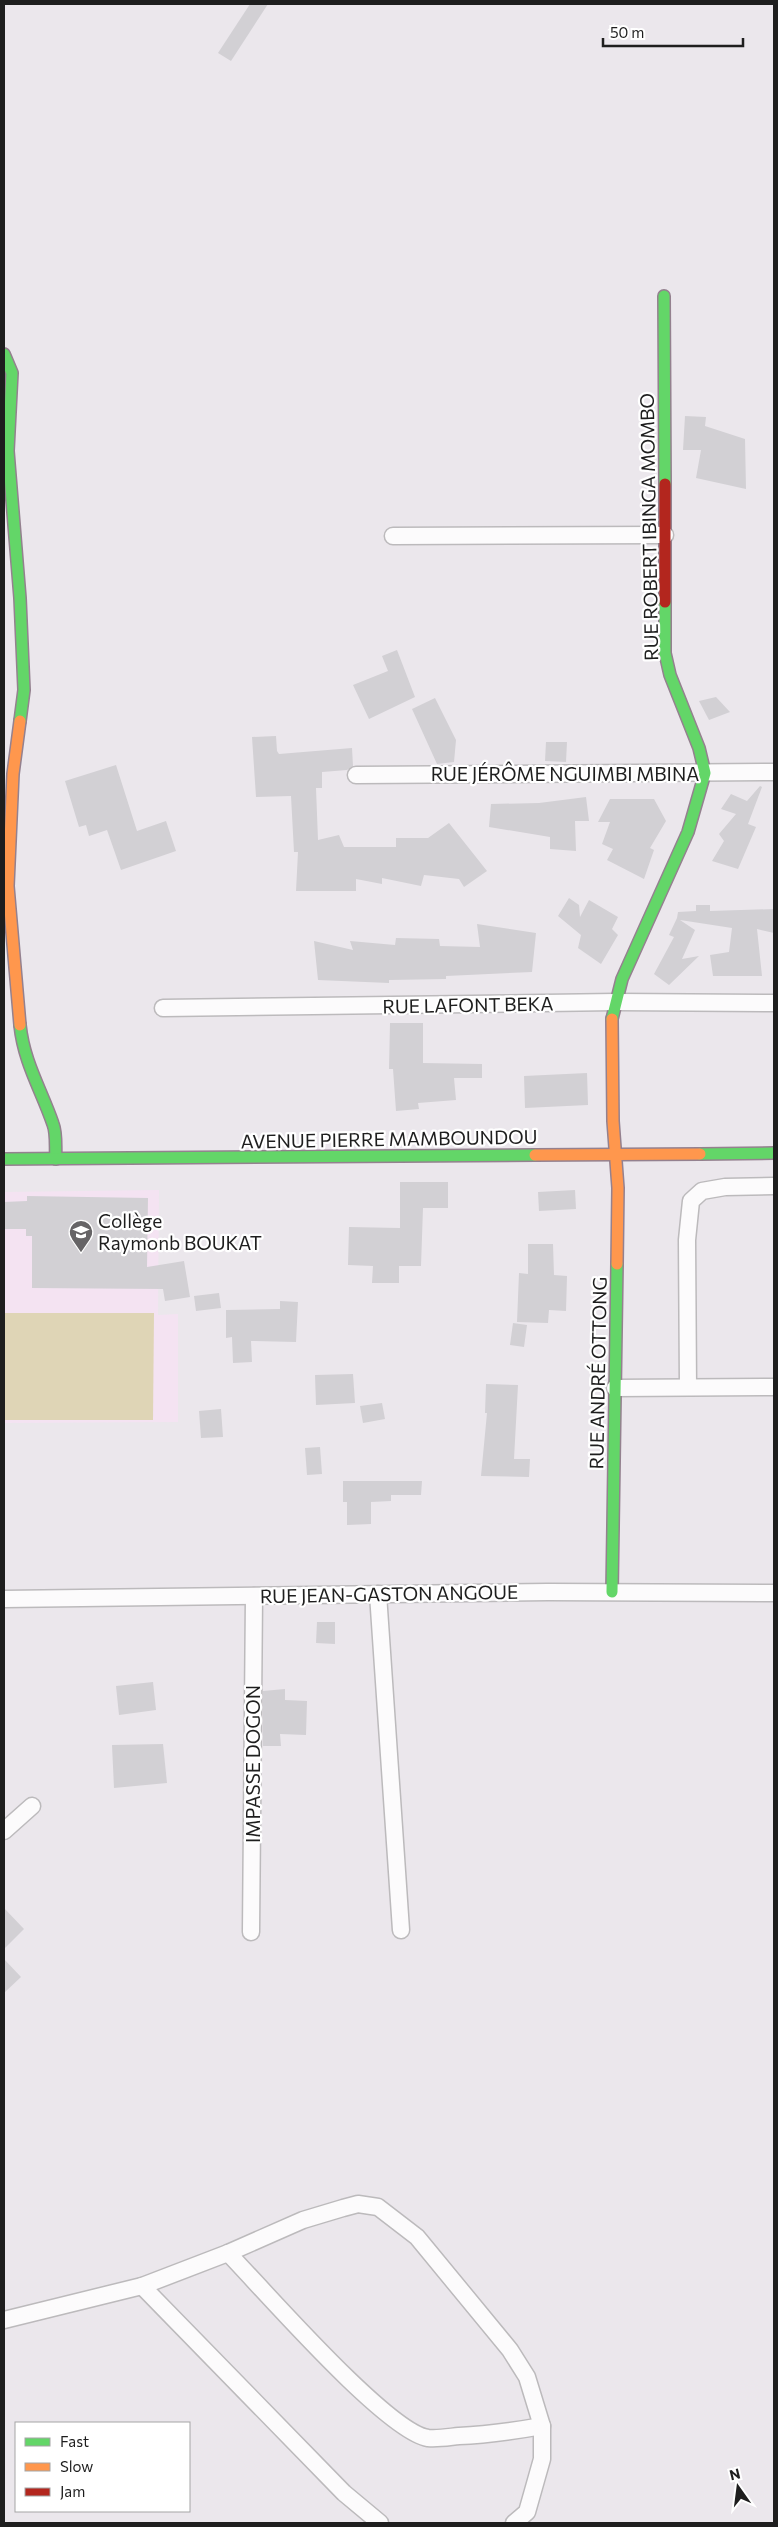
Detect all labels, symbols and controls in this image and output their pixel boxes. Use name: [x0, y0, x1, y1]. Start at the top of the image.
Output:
scale bar: [603, 15, 743, 47]
text: 50 m: [610, 23, 644, 41]
street label: RUE ROBERT IBINGA MOMBO: [635, 393, 662, 661]
street label: RUE JÉRÔME NGUIMBI MBINA: [431, 761, 699, 785]
street label: RUE LAFONT BEKA: [382, 992, 554, 1017]
street label: AVENUE PIERRE MAMBOUNDOU: [240, 1124, 538, 1153]
place label: Collège Raymonb BOUKAT: [98, 1209, 262, 1254]
school or university icon: Collège Raymonb BOUKAT: [68, 1219, 94, 1253]
street label: RUE ANDRÉ OTTONG: [584, 1276, 611, 1470]
street label: RUE JEAN-GASTON ANGOUE: [260, 1580, 518, 1607]
street label: IMPASSE DOGON: [241, 1685, 264, 1843]
legend: [15, 2422, 190, 2512]
text: Fast: [60, 2432, 89, 2450]
text: Slow: [60, 2457, 93, 2475]
north arrow: [713, 2462, 763, 2512]
text: N: [728, 2464, 742, 2483]
text: Jam: [60, 2482, 85, 2500]

